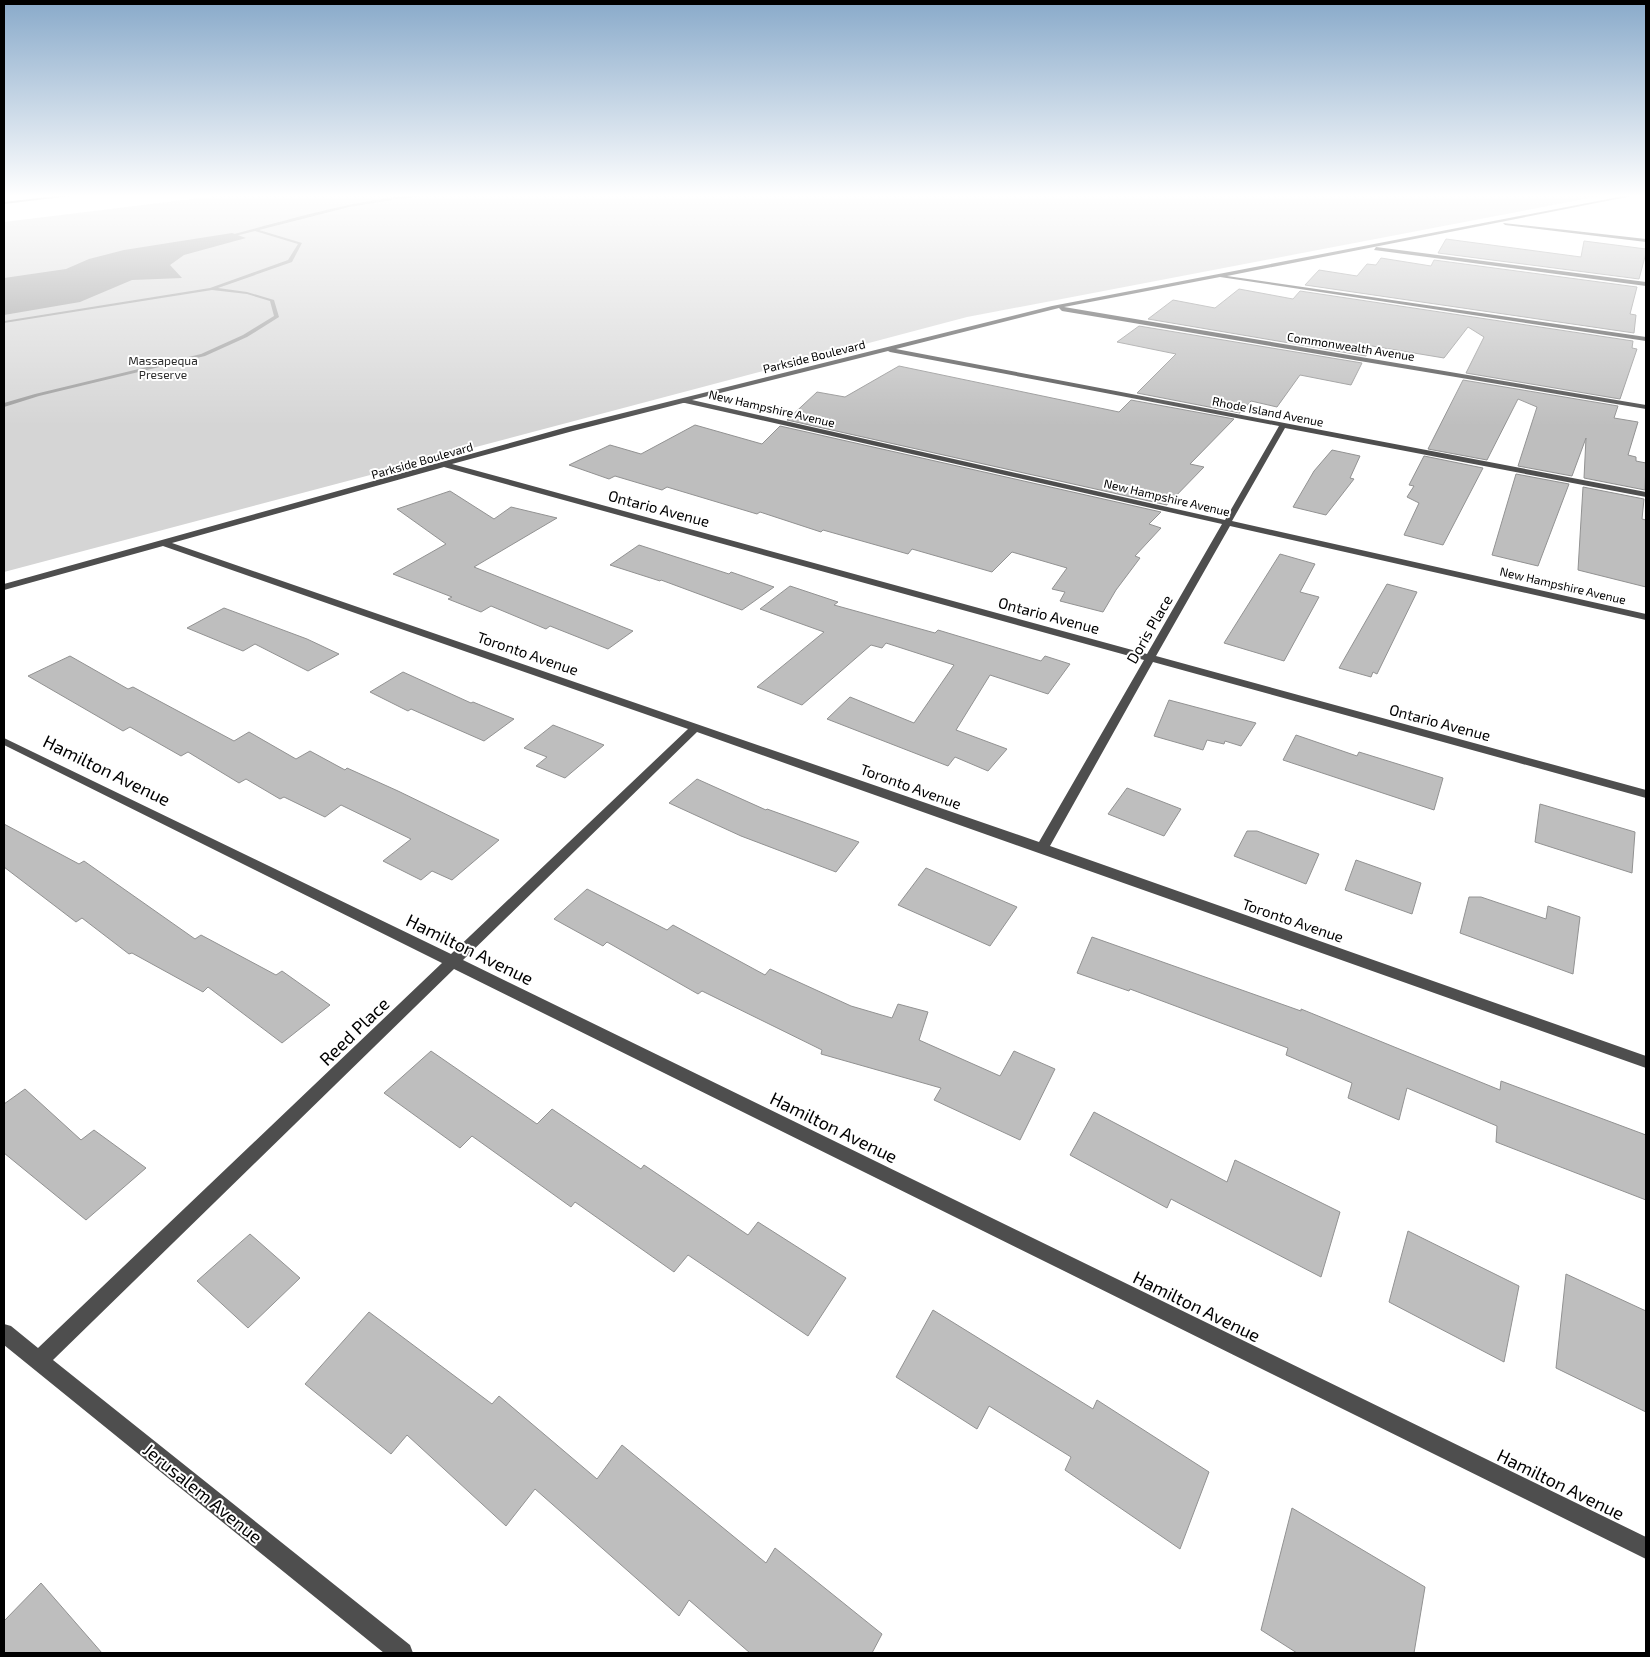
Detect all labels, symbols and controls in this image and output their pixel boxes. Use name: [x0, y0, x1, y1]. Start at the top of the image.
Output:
street label: Commonwealth Avenue: [1286, 329, 1416, 363]
street label: Parkside Boulevard: [761, 336, 867, 376]
park label: Massapequa Preserve: [128, 353, 198, 381]
street label: New Hampshire Avenue: [708, 387, 836, 429]
street label: Rhode Island Avenue: [1211, 393, 1325, 429]
street label: Parkside Boulevard: [370, 439, 474, 481]
street label: New Hampshire Avenue: [1103, 476, 1231, 518]
street label: Ontario Avenue: [606, 486, 712, 530]
street label: New Hampshire Avenue: [1499, 564, 1627, 606]
street label: Doris Place: [1122, 592, 1176, 666]
street label: Ontario Avenue: [996, 593, 1102, 637]
street label: Toronto Avenue: [475, 627, 581, 679]
street label: Ontario Avenue: [1387, 700, 1493, 744]
street label: Hamilton Avenue: [40, 730, 174, 810]
street label: Toronto Avenue: [858, 759, 964, 813]
street label: Toronto Avenue: [1240, 894, 1346, 946]
street label: Hamilton Avenue: [403, 909, 537, 989]
street label: Reed Place: [314, 992, 394, 1070]
street label: Hamilton Avenue: [767, 1087, 901, 1167]
street label: Hamilton Avenue: [1130, 1266, 1264, 1346]
street label: Jerusalem Avenue: [139, 1438, 267, 1548]
street label: Hamilton Avenue: [1494, 1444, 1628, 1524]

